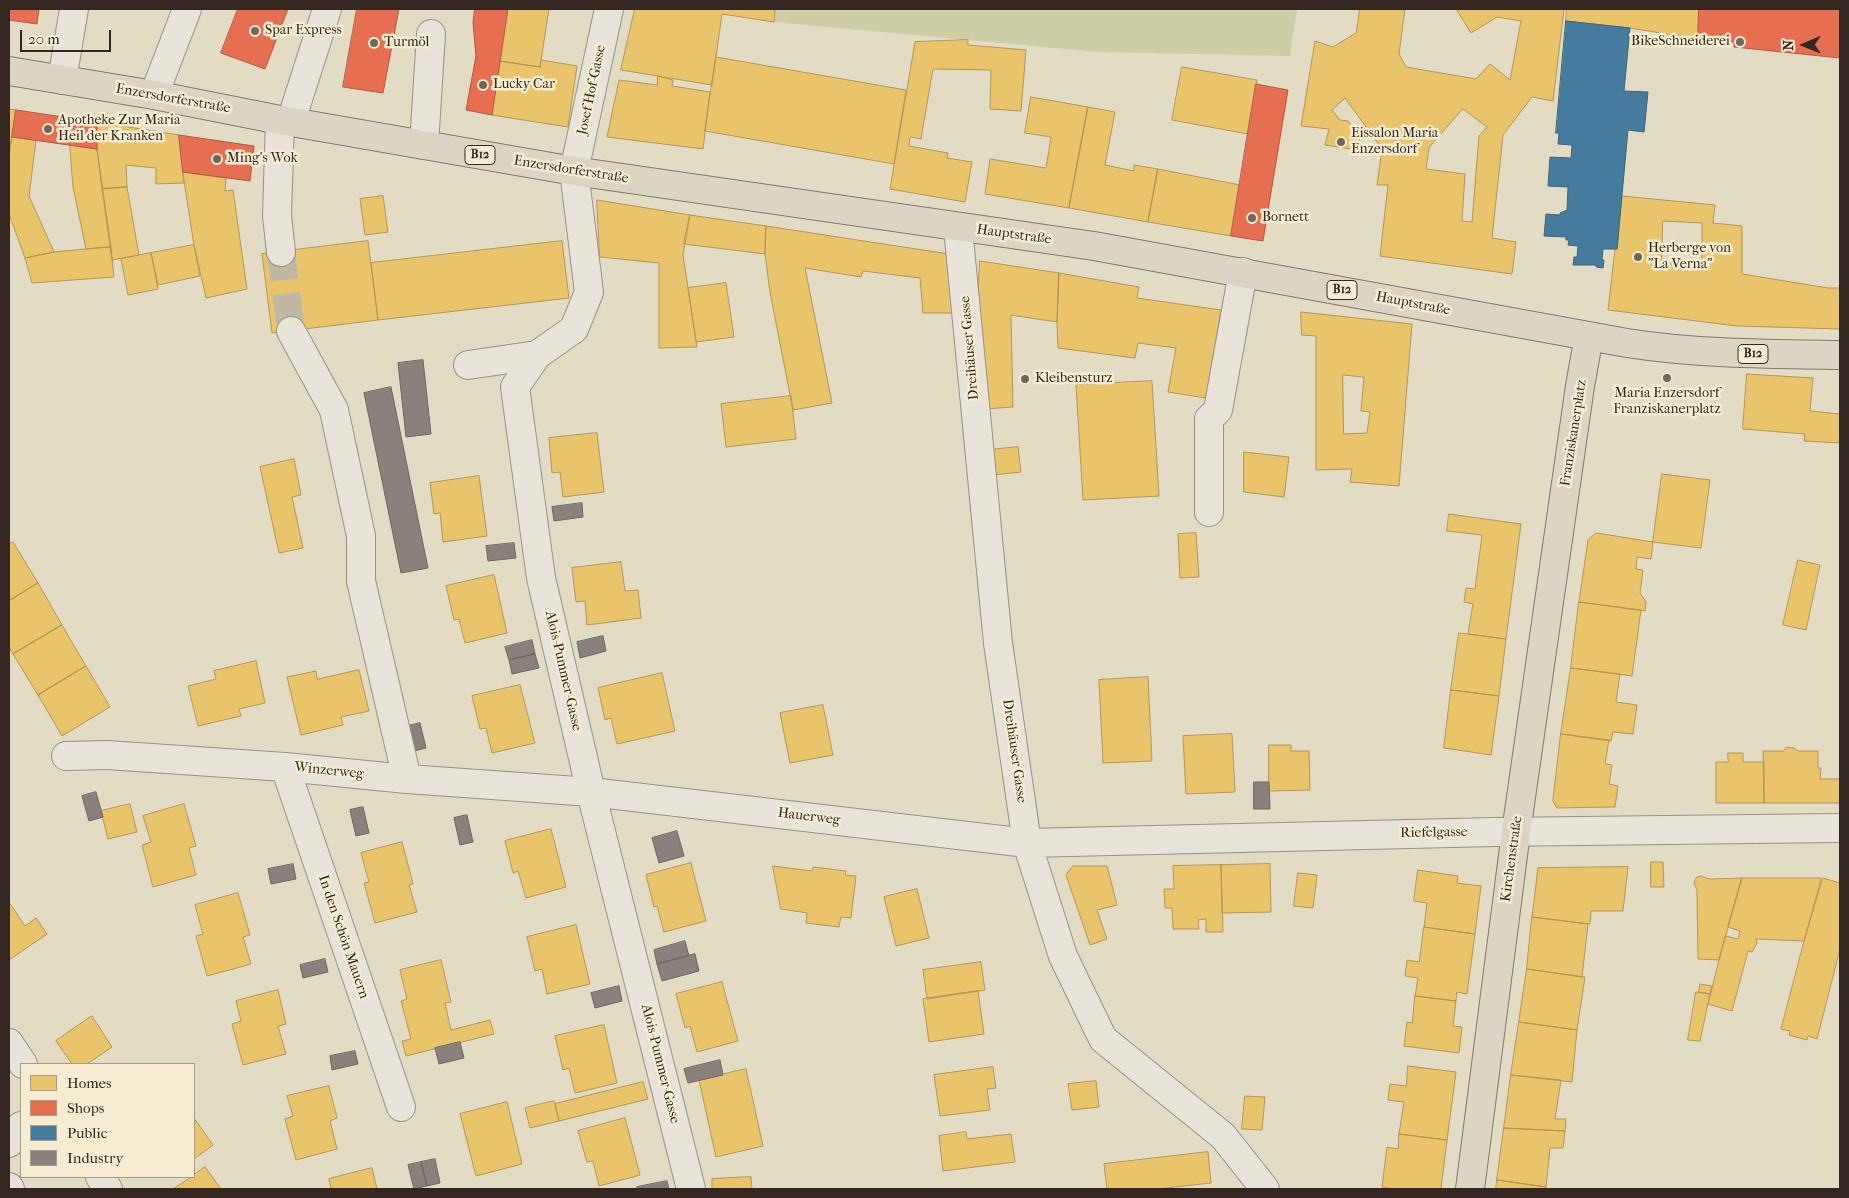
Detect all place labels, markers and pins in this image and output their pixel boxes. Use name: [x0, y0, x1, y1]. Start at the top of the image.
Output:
place label: Spar Express: [265, 23, 342, 39]
marker: Spar Express: [249, 25, 261, 37]
place label: BikeSchneiderei: [1631, 34, 1730, 50]
place label: Turmöl: [384, 35, 429, 51]
marker: BikeSchneiderei: [1734, 36, 1746, 48]
marker: Turmöl: [368, 37, 380, 49]
place label: Lucky Car: [493, 77, 555, 93]
marker: Lucky Car: [477, 79, 489, 91]
place label: Apotheke Zur Maria Heil der Kranken: [58, 113, 180, 146]
marker: Apotheke Zur Maria Heil der Kranken: [42, 123, 54, 135]
place label: Eissalon Maria Enzersdorf: [1351, 126, 1438, 158]
marker: Eissalon Maria Enzersdorf: [1335, 136, 1347, 148]
place label: Ming's Wok: [227, 151, 298, 167]
marker: Ming's Wok: [211, 153, 223, 165]
place label: Bornett: [1262, 210, 1309, 226]
marker: Bornett: [1246, 212, 1258, 224]
place label: Herberge von "La Verna": [1648, 241, 1731, 274]
marker: Herberge von "La Verna": [1632, 251, 1644, 263]
place label: Kleibensturz: [1035, 371, 1113, 387]
marker: Maria Enzersdorf Franziskanerplatz: [1661, 372, 1673, 384]
marker: Kleibensturz: [1019, 373, 1031, 385]
place label: Maria Enzersdorf Franziskanerplatz: [1613, 386, 1721, 418]

